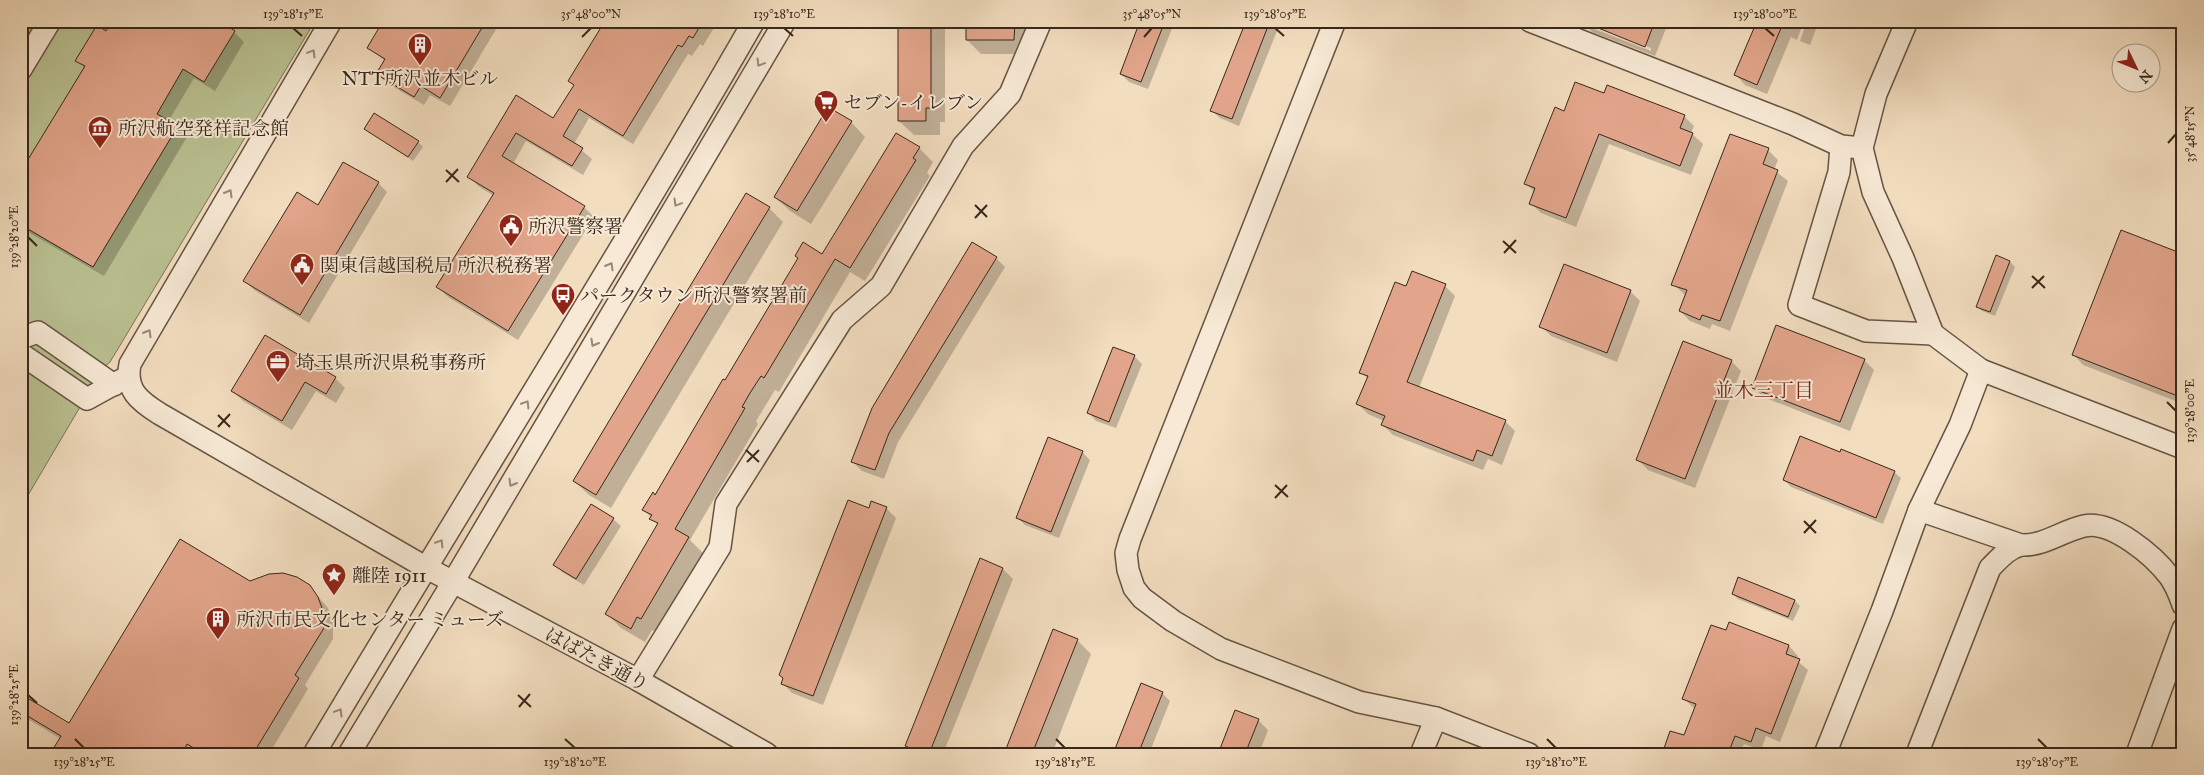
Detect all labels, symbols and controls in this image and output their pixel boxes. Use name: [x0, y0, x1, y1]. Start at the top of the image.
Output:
text: 139°28'15"E: [263, 7, 323, 21]
text: 35°48'00"N: [561, 7, 621, 21]
text: 139°28'10"E: [753, 7, 815, 21]
text: 35°48'05"N: [1122, 7, 1182, 21]
text: 139°28'05"E: [1244, 7, 1307, 21]
text: 139°28'00"E: [1733, 7, 1797, 21]
building icon: NTT所沢並木ビル: [407, 32, 433, 66]
north arrow: [2112, 42, 2162, 92]
one-way arrow: [305, 50, 315, 59]
one-way arrow: [756, 58, 766, 67]
text: N: [2135, 66, 2155, 87]
place label: NTT所沢並木ビル: [342, 67, 498, 90]
supermarket icon: セブン-イレブン: [813, 89, 839, 123]
place label: セブン-イレブン: [844, 91, 983, 114]
text: 35°48'15"N: [2183, 106, 2197, 162]
museum icon: 所沢航空発祥記念館: [87, 115, 113, 149]
place label: 所沢航空発祥記念館: [118, 117, 289, 140]
one-way arrow: [223, 190, 233, 199]
one-way arrow: [673, 197, 683, 206]
text: 139°28'20"E: [7, 205, 21, 268]
public building icon: 所沢警察署: [498, 213, 524, 247]
place label: 所沢警察署: [528, 215, 623, 238]
public building icon: 関東信越国税局 所沢税務署: [289, 252, 315, 286]
place label: 関東信越国税局 所沢税務署: [320, 254, 552, 277]
one-way arrow: [604, 262, 614, 271]
bus stop icon: パークタウン所沢警察署前: [550, 282, 576, 316]
place label: パークタウン所沢警察署前: [580, 284, 808, 307]
one-way arrow: [141, 330, 151, 339]
one-way arrow: [591, 337, 601, 346]
office icon: 埼玉県所沢県税事務所: [265, 349, 291, 383]
place label: 埼玉県所沢県税事務所: [296, 351, 486, 374]
district label: 並木三丁目: [1714, 378, 1814, 402]
text: 139°28'00"E: [2183, 379, 2197, 443]
one-way arrow: [519, 401, 529, 410]
one-way arrow: [508, 477, 518, 486]
one-way arrow: [434, 539, 444, 548]
place icon: 離陸 1911: [321, 562, 347, 596]
place label: 離陸 1911: [352, 564, 427, 587]
building icon: 所沢市民文化センター ミューズ: [205, 606, 231, 640]
place label: 所沢市民文化センター ミューズ: [236, 608, 504, 631]
street label: はばたき通り: [541, 622, 653, 696]
text: 139°28'25"E: [7, 664, 21, 726]
one-way arrow: [332, 708, 342, 717]
text: 139°28'25"E: [53, 755, 115, 769]
text: 139°28'20"E: [544, 755, 607, 769]
text: 139°28'15"E: [1035, 755, 1095, 769]
text: 139°28'10"E: [1525, 755, 1587, 769]
text: 139°28'05"E: [2016, 755, 2079, 769]

